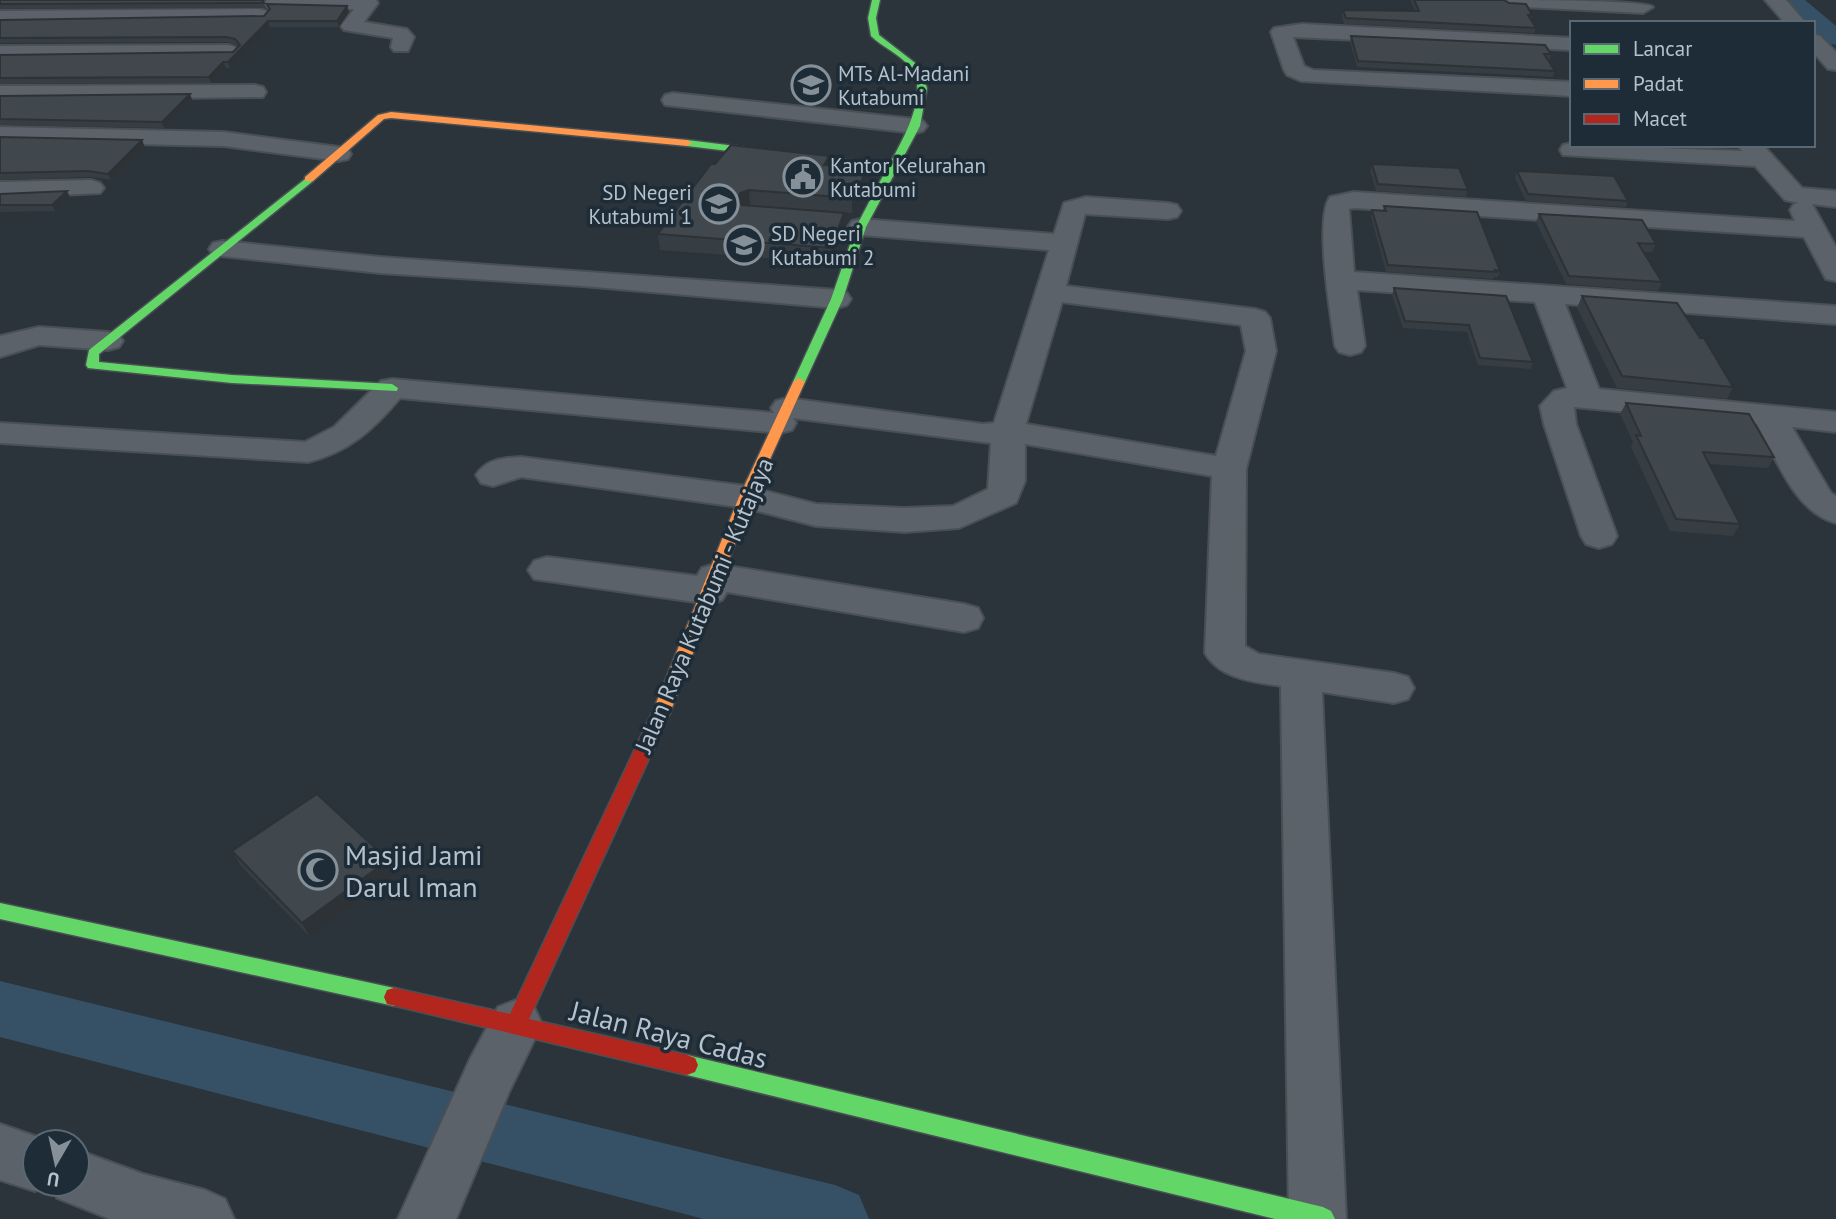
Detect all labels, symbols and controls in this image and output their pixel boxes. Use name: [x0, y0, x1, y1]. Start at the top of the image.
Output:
legend: [1570, 21, 1815, 147]
text: Lancar: [1633, 35, 1692, 62]
place label: MTs Al-Madani Kutabumi: [838, 60, 970, 111]
school or university icon: MTs Al-Madani Kutabumi: [790, 64, 832, 106]
text: Padat: [1633, 70, 1683, 97]
text: Macet: [1633, 105, 1687, 132]
place label: Kantor Kelurahan Kutabumi: [830, 152, 986, 203]
public building icon: Kantor Kelurahan Kutabumi: [782, 156, 824, 198]
place label: SD Negeri Kutabumi 1: [589, 179, 692, 230]
school or university icon: SD Negeri Kutabumi 1: [698, 183, 740, 225]
place label: SD Negeri Kutabumi 2: [771, 220, 874, 271]
school or university icon: SD Negeri Kutabumi 2: [723, 224, 765, 266]
street label: Jalan Raya Kutabumi - Kutajaya: [627, 453, 780, 758]
place label: Masjid Jami Darul Iman: [345, 836, 483, 905]
mosque icon: Masjid Jami Darul Iman: [297, 849, 339, 891]
street label: Jalan Raya Cadas: [566, 991, 771, 1076]
north arrow: [21, 1128, 91, 1198]
text: U: [46, 1167, 61, 1193]

